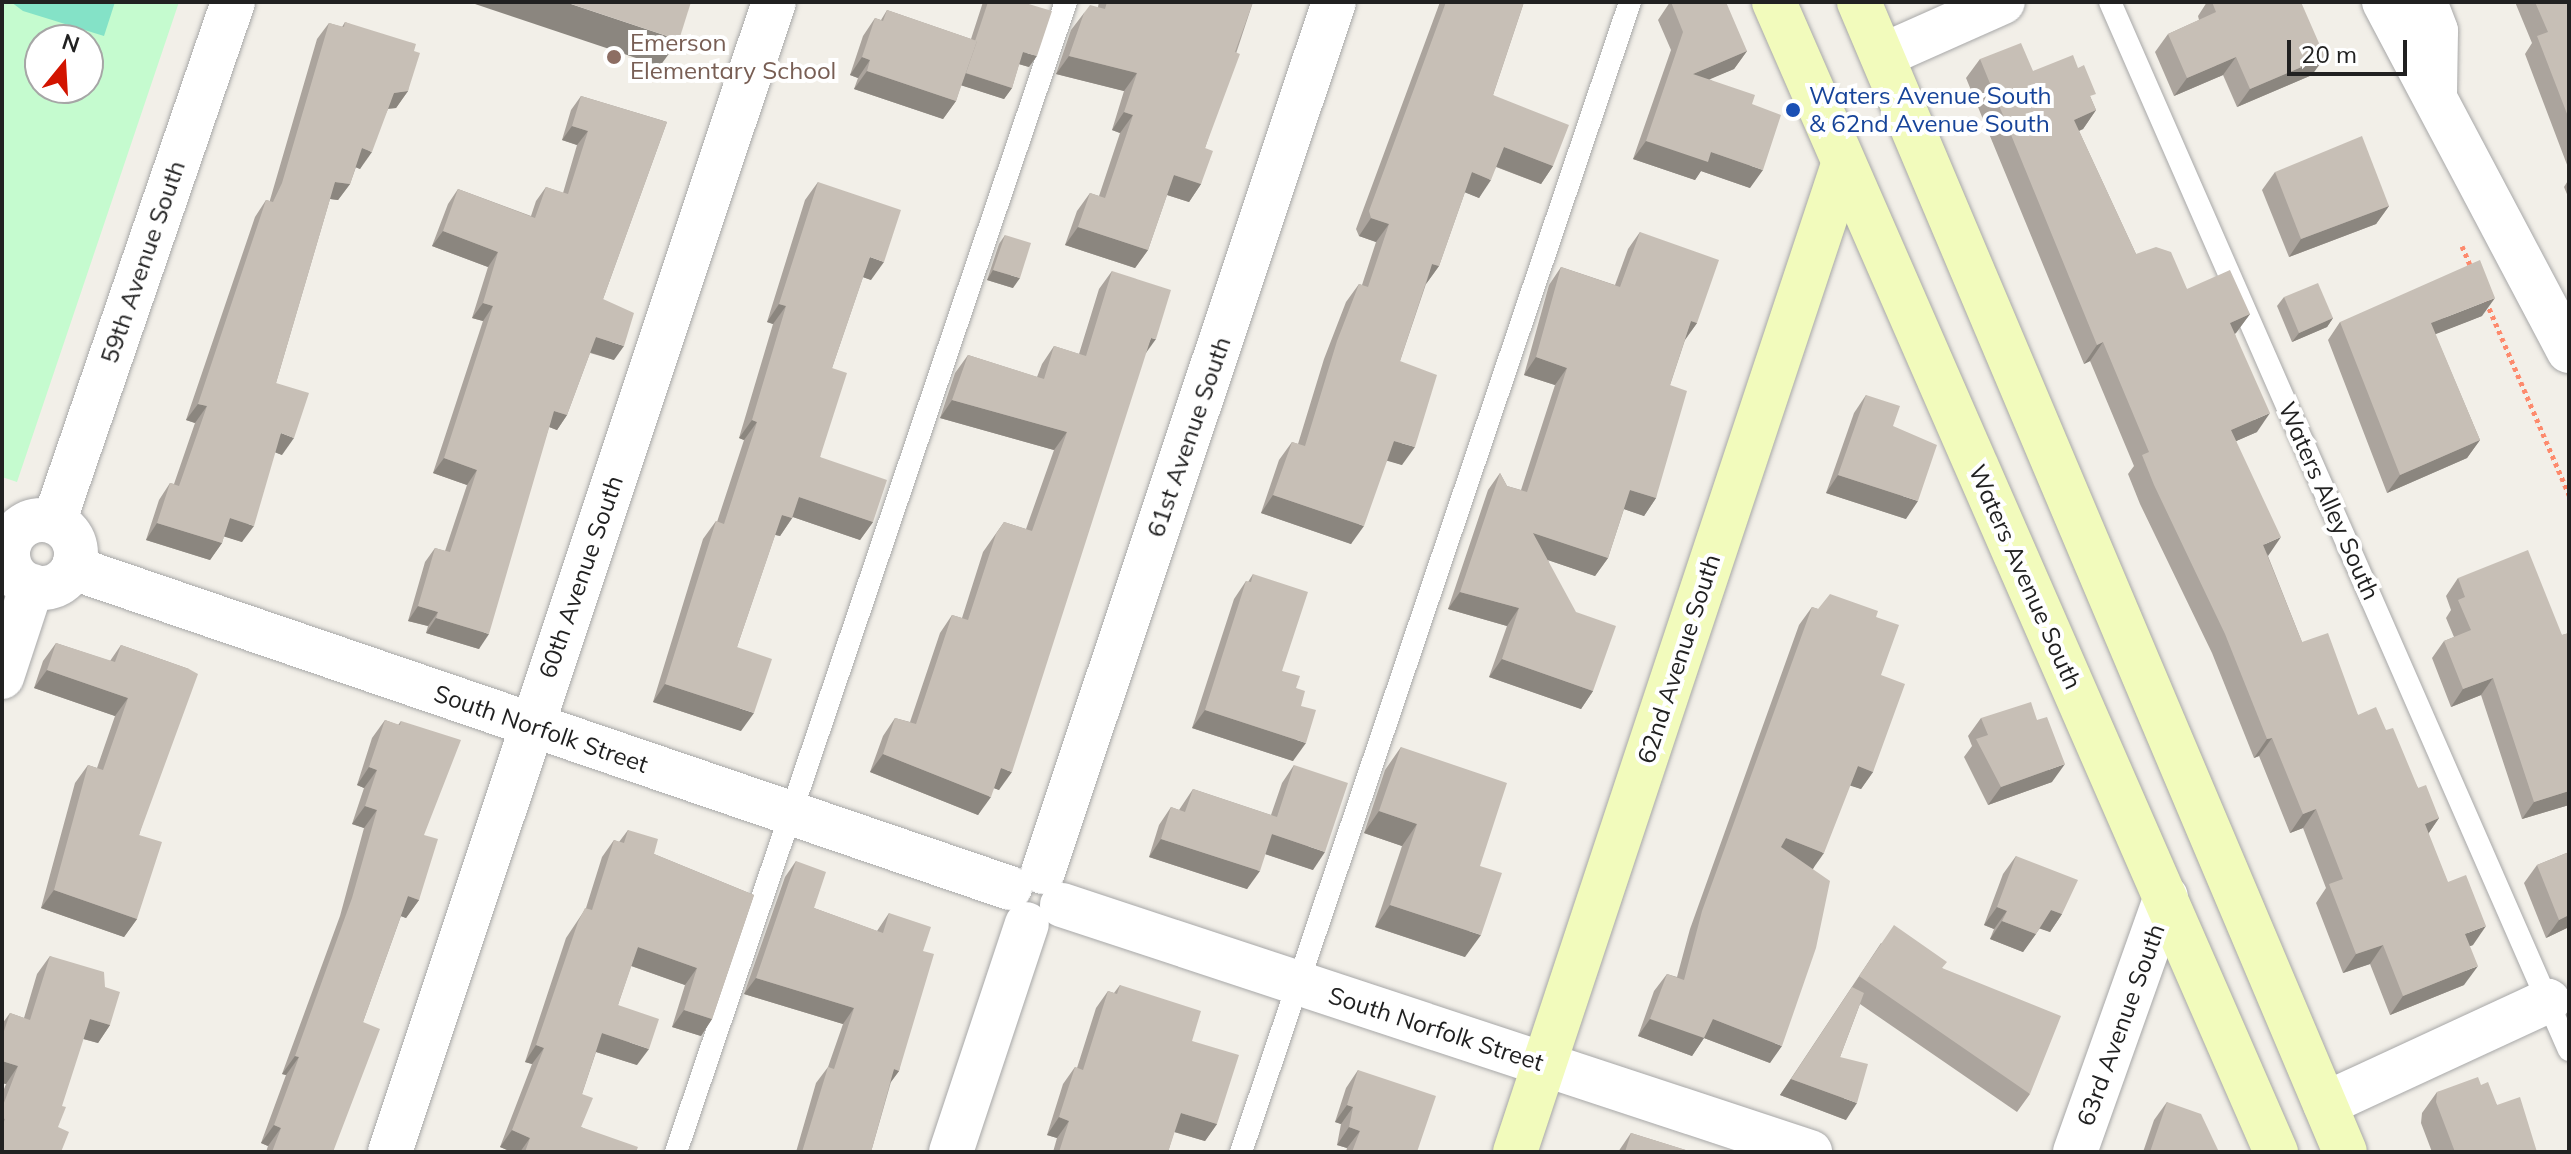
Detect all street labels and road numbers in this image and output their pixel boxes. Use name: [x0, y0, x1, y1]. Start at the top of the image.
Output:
street label: 59th Avenue South: [95, 157, 191, 367]
street label: 61st Avenue South: [1141, 333, 1237, 541]
street label: Waters Alley South: [2272, 398, 2386, 604]
street label: Waters Avenue South: [1963, 460, 2087, 694]
street label: 60th Avenue South: [533, 472, 629, 682]
street label: 62nd Avenue South: [1632, 551, 1726, 767]
street label: South Norfolk Street: [430, 679, 652, 779]
street label: 63rd Avenue South: [2071, 920, 2171, 1130]
street label: South Norfolk Street: [1325, 981, 1547, 1077]

